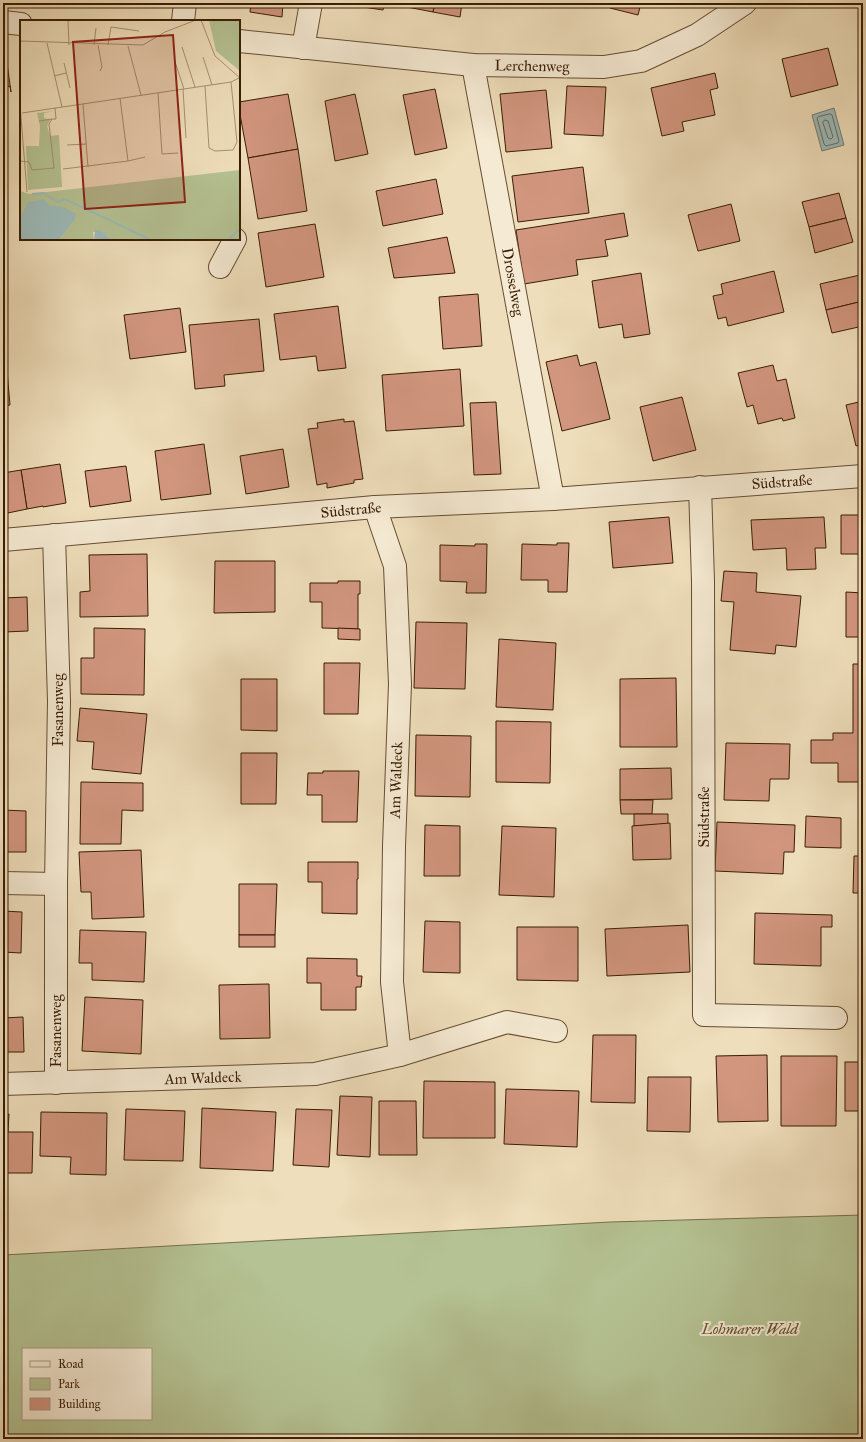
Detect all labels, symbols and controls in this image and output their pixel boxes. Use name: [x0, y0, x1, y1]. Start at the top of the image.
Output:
inset map: [20, 20, 240, 240]
street label: Lerchenweg: [495, 56, 570, 76]
street label: Drosselweg: [498, 246, 528, 319]
street label: Südstraße: [751, 471, 813, 493]
street label: Südstraße: [320, 498, 382, 522]
street label: Fasanenweg: [49, 673, 67, 746]
street label: Am Waldeck: [386, 741, 406, 820]
street label: Südstraße: [695, 787, 713, 847]
street label: Fasanenweg: [47, 994, 65, 1067]
street label: Am Waldeck: [163, 1068, 242, 1088]
park label: Lohmarer Wald: [701, 1320, 799, 1338]
legend: [22, 1348, 152, 1420]
text: Road: [58, 1357, 84, 1371]
text: Park: [58, 1377, 80, 1391]
text: Building: [58, 1397, 101, 1412]

